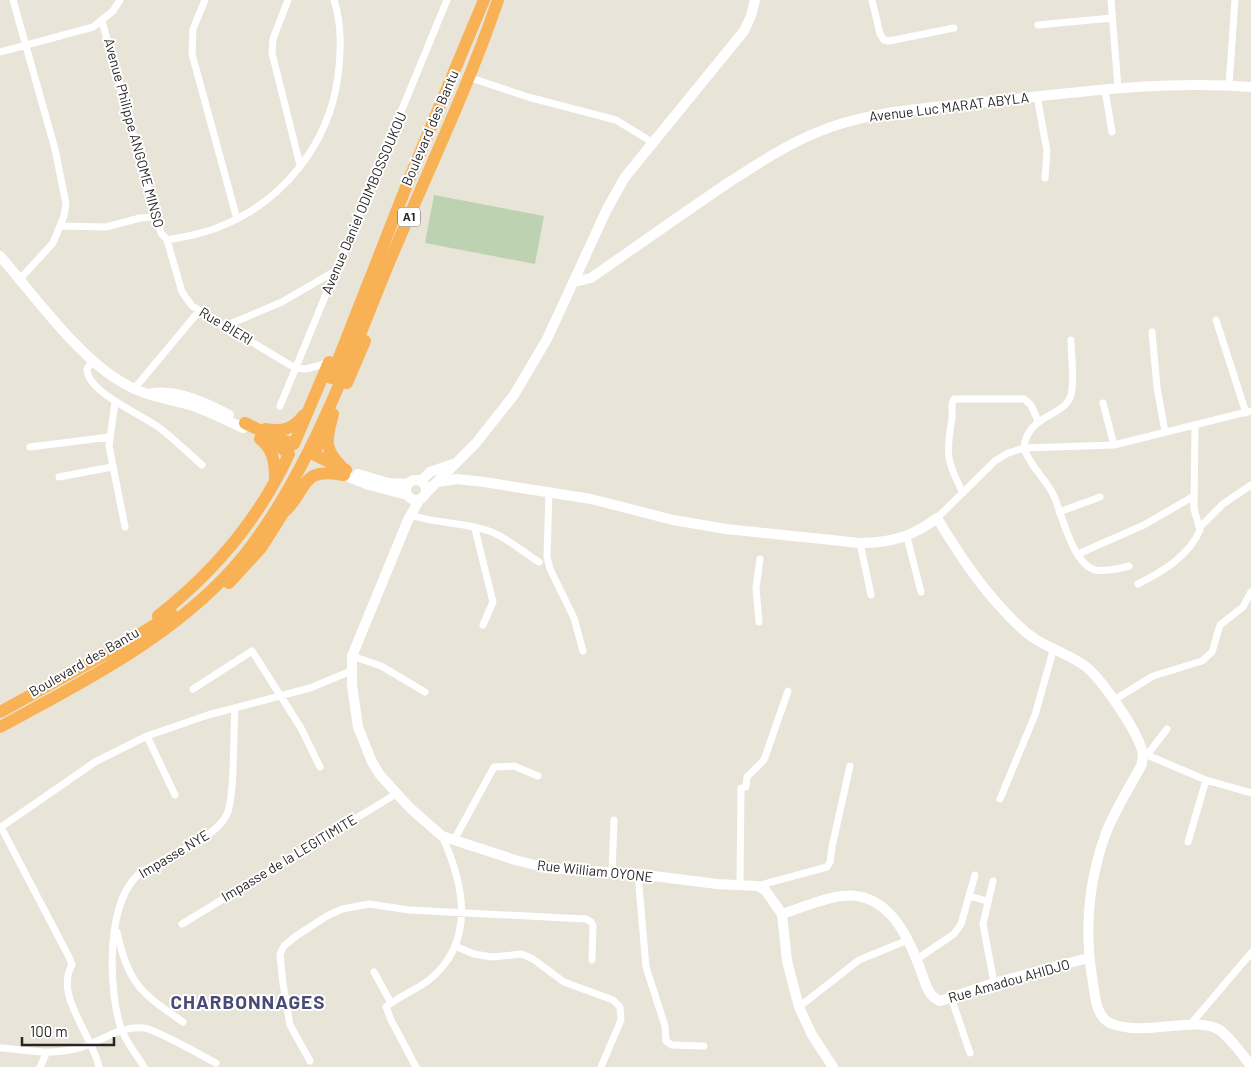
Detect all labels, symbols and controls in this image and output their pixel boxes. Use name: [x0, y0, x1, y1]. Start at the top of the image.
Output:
street label: Avenue Philippe ANGOME MINSO: [101, 36, 168, 230]
street label: Boulevard des Bantu: [397, 67, 462, 188]
street label: Avenue Luc MARAT ABYLA: [868, 88, 1030, 125]
street label: Avenue Daniel ODIMBOSSOUKOU: [317, 109, 410, 297]
road number: A1: [398, 208, 420, 226]
street label: Rue BIERI: [196, 303, 256, 348]
street label: Boulevard des Bantu: [26, 623, 142, 700]
street label: Impasse de la LEGITIMITE: [218, 810, 360, 905]
street label: Impasse NYE: [135, 826, 212, 881]
street label: Rue William OYONE: [536, 856, 654, 885]
street label: Rue Amadou AHIDJO: [946, 955, 1072, 1006]
district label: CHARBONNAGES: [170, 990, 326, 1013]
scale bar: [22, 1014, 115, 1046]
text: 100 m: [30, 1022, 68, 1040]

